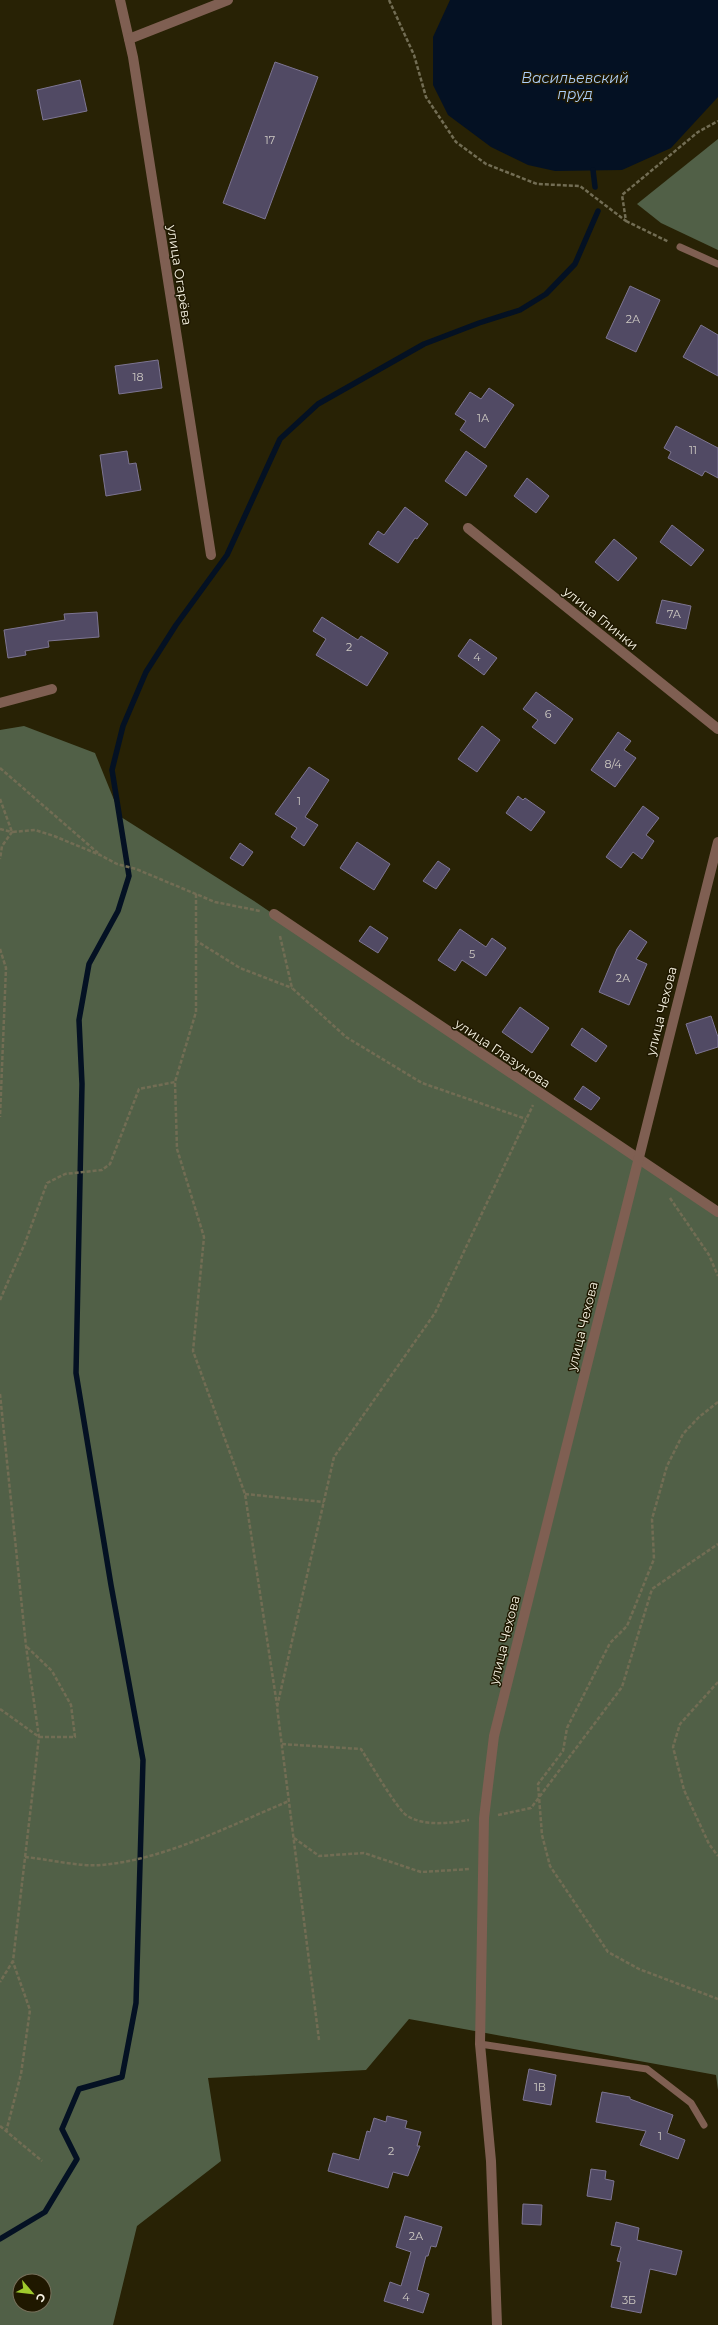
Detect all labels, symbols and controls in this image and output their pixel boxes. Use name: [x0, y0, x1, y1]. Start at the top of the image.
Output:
water label: Васильевский пруд: [521, 69, 629, 103]
house number: 17: [265, 133, 275, 147]
street label: улица Огарёва: [164, 223, 196, 326]
house number: 2А: [626, 312, 641, 326]
house number: 18: [133, 370, 144, 384]
house number: 1А: [477, 411, 490, 425]
house number: 11: [689, 443, 697, 457]
street label: улица Глинки: [560, 582, 642, 653]
house number: 7А: [667, 607, 682, 621]
house number: 2: [346, 640, 352, 654]
house number: 4: [473, 650, 481, 664]
house number: 6: [545, 707, 552, 721]
house number: 8/4: [604, 757, 622, 771]
house number: 1: [297, 794, 301, 808]
house number: 5: [469, 947, 475, 961]
street label: улица Чехова: [642, 965, 680, 1058]
house number: 2А: [616, 971, 631, 985]
street label: улица Глазунова: [451, 1015, 554, 1091]
street label: улица Чехова: [563, 1280, 601, 1373]
street label: улица Чехова: [485, 1594, 523, 1687]
house number: 1В: [534, 2080, 546, 2094]
house number: 1: [658, 2129, 662, 2143]
house number: 2: [388, 2144, 394, 2158]
house number: 2А: [409, 2229, 424, 2243]
north arrow: [12, 2273, 52, 2313]
house number: 4: [402, 2290, 410, 2304]
text: С: [33, 2291, 49, 2305]
house number: 3Б: [622, 2293, 636, 2307]

